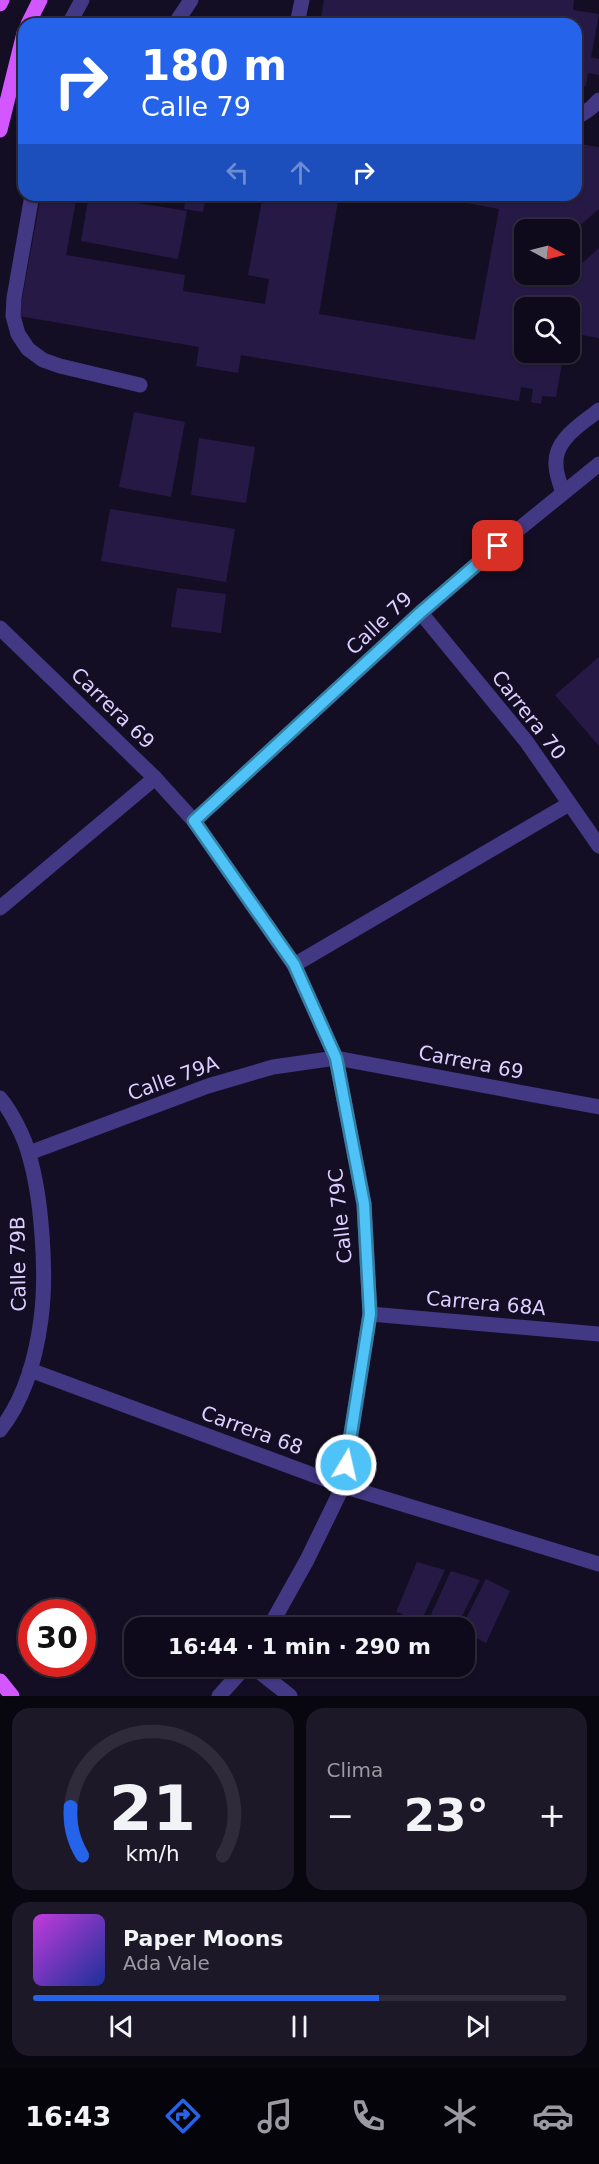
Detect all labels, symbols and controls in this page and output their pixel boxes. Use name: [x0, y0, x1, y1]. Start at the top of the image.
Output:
text: 180 m: [141, 41, 287, 90]
icon: right: [42, 42, 120, 120]
text: Calle 79: [141, 91, 251, 122]
icon: left: [221, 156, 254, 189]
icon: ahead: [284, 156, 317, 189]
icon: right: [347, 156, 380, 189]
north arrow: [514, 219, 580, 285]
map controls: [514, 219, 580, 363]
button: search: [514, 297, 580, 363]
pin: [472, 520, 523, 571]
icon: arrive: [481, 529, 514, 562]
street label: Calle 79: [341, 586, 417, 660]
street label: Carrera 69: [66, 662, 160, 754]
street label: Carrera 70: [487, 666, 571, 764]
street label: Carrera 69: [416, 1040, 526, 1084]
street label: Calle 79A: [124, 1050, 222, 1106]
street label: Calle 79C: [323, 1167, 357, 1265]
street label: Calle 79B: [5, 1216, 31, 1312]
street label: Carrera 68A: [425, 1286, 547, 1320]
street label: Carrera 68: [198, 1401, 306, 1459]
position arrow: [314, 1433, 378, 1497]
speed limit sign: 30: [18, 1599, 96, 1677]
text: 16:44 · 1 min · 290 m: [168, 1634, 431, 1659]
text: Clima: [327, 1758, 383, 1782]
text: 21: [109, 1772, 196, 1845]
text: 23°: [404, 1789, 489, 1842]
text: −: [327, 1796, 354, 1835]
text: +: [538, 1796, 566, 1835]
text: km/h: [126, 1841, 180, 1866]
text: Paper Moons: [123, 1926, 283, 1951]
text: Ada Vale: [123, 1951, 210, 1975]
icon: previous: [105, 2010, 138, 2043]
icon: pause: [283, 2010, 316, 2043]
icon: next: [461, 2010, 494, 2043]
icon: directions: [162, 2095, 204, 2137]
icon: music: [254, 2095, 296, 2137]
icon: phone: [347, 2095, 389, 2137]
icon: climate: [439, 2095, 481, 2137]
icon: car: [532, 2095, 574, 2137]
text: 16:43: [25, 2101, 111, 2132]

